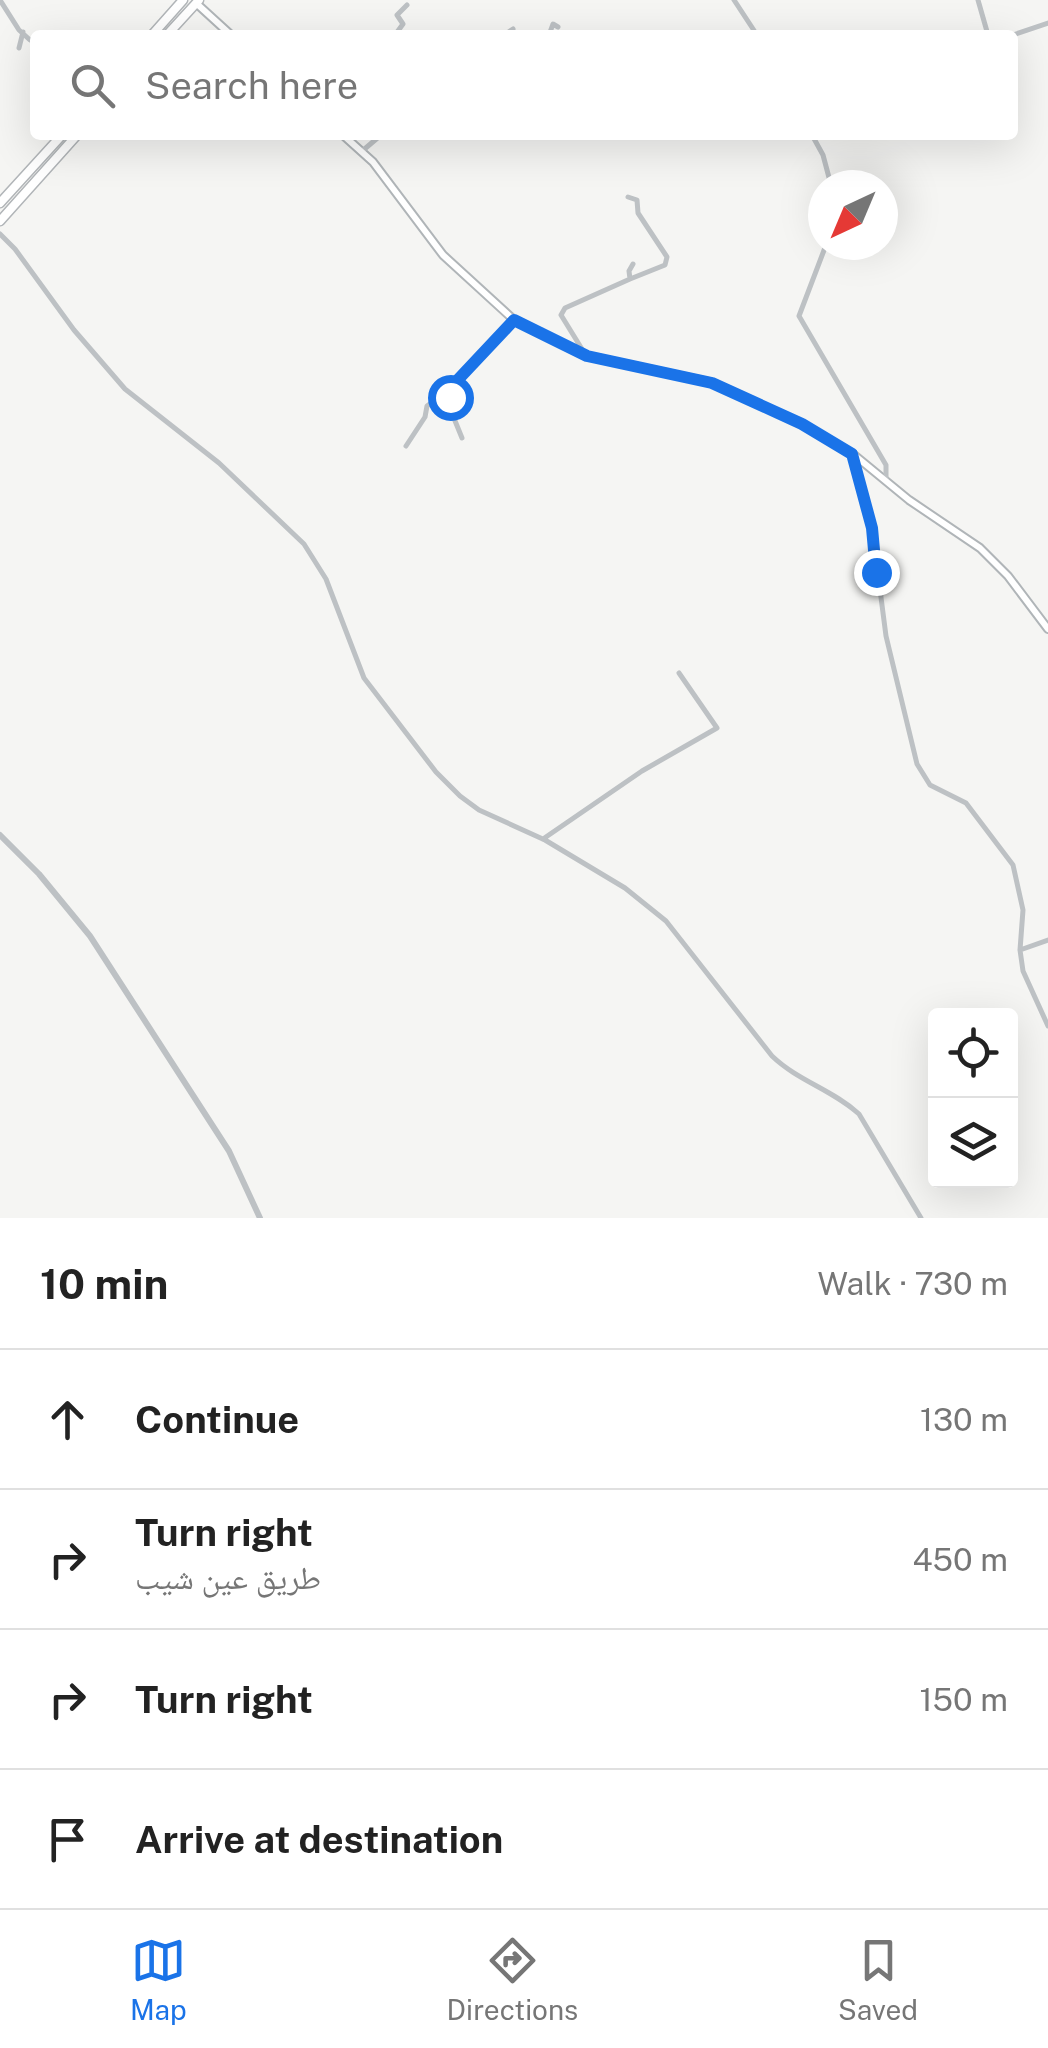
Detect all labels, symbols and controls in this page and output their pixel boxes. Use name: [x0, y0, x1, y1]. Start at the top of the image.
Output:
search box: [30, 30, 1018, 140]
icon: search: [65, 58, 120, 113]
text: Search here: [145, 63, 358, 108]
north arrow: [808, 170, 898, 260]
route start: [428, 375, 474, 421]
route end: [854, 550, 900, 596]
map controls: [928, 1008, 1018, 1188]
button: locate: [928, 1008, 1018, 1098]
button: layers: [928, 1098, 1018, 1188]
text: 10 min: [40, 1259, 168, 1308]
text: Walk · 730 m: [817, 1265, 1008, 1302]
icon: ahead: [40, 1392, 95, 1447]
text: Continue: [135, 1397, 299, 1442]
text: 130 m: [920, 1401, 1008, 1438]
text: Turn right: [135, 1510, 313, 1555]
icon: right: [40, 1532, 95, 1587]
text: 450 m: [913, 1541, 1008, 1578]
text: طريق عين شيب: [135, 1559, 321, 1596]
icon: right: [40, 1672, 95, 1727]
text: Turn right: [135, 1677, 313, 1722]
text: 150 m: [919, 1681, 1008, 1718]
icon: arrive: [40, 1812, 95, 1867]
text: Arrive at destination: [135, 1817, 503, 1862]
tab: Map: [130, 1933, 187, 2026]
tab: Directions: [447, 1933, 578, 2026]
tab: Saved: [838, 1933, 918, 2026]

